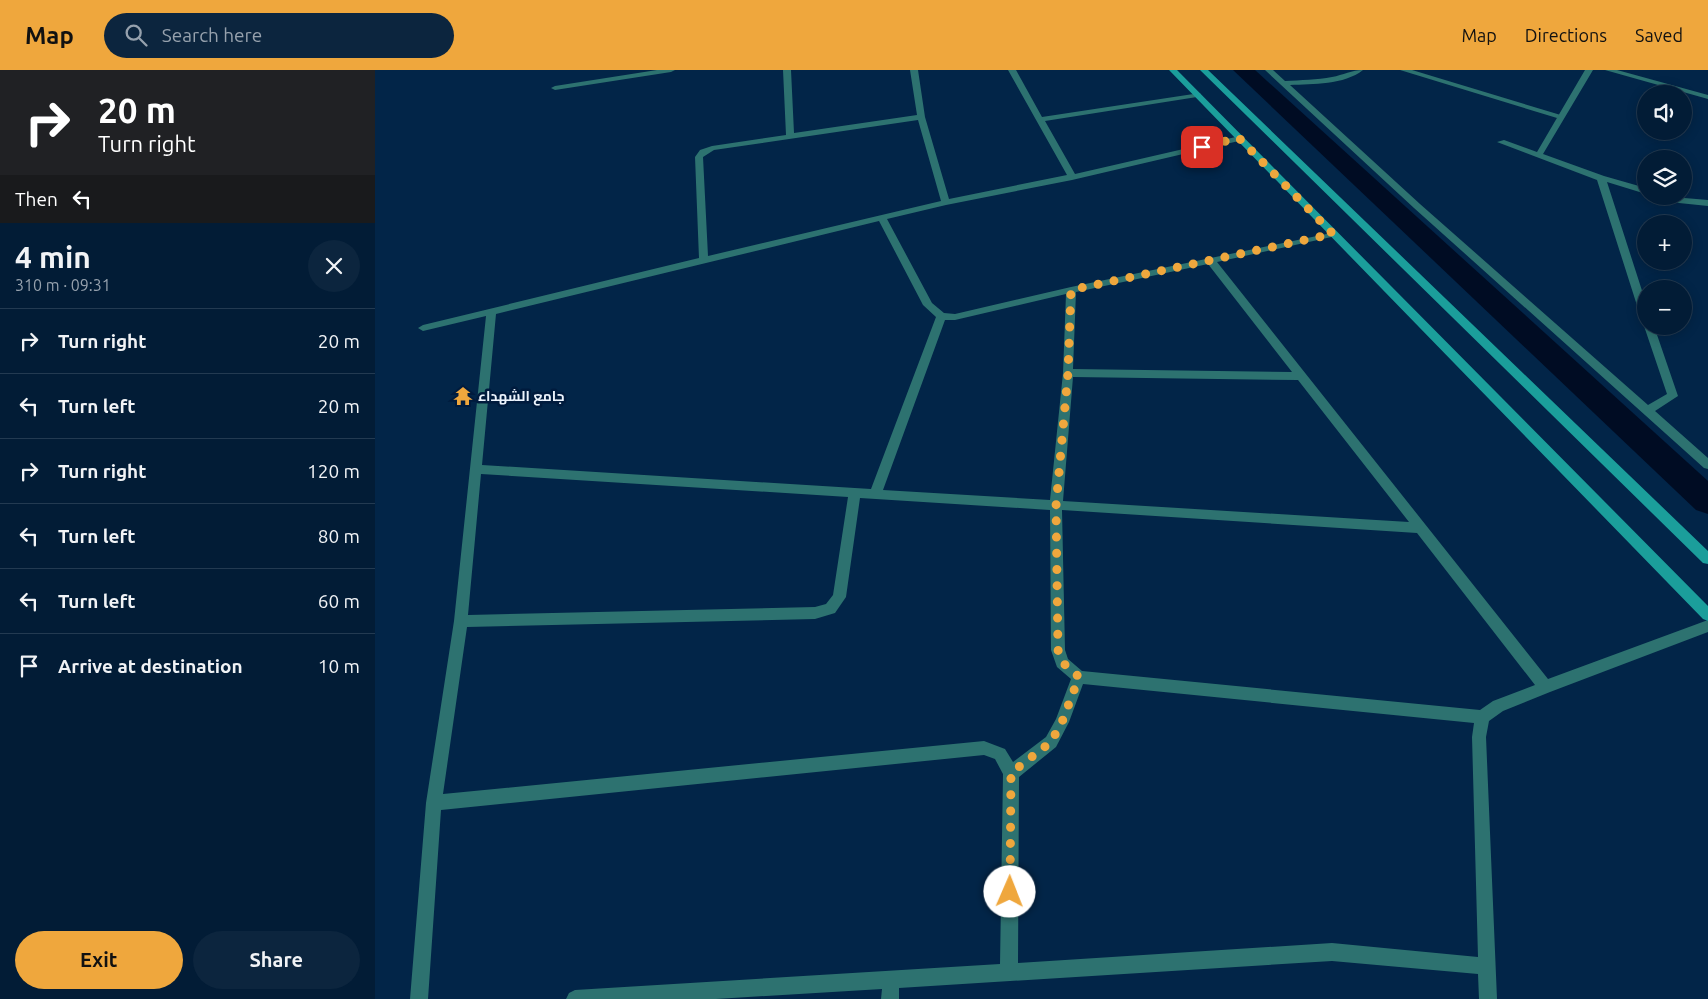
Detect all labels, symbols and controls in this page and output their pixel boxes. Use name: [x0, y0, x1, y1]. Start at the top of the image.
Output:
search box: [104, 13, 454, 58]
icon: search: [122, 21, 150, 49]
text: Map: [25, 22, 74, 49]
text: Search here: [162, 24, 262, 46]
text: Map: [1461, 25, 1497, 45]
text: Directions: [1525, 25, 1607, 45]
text: Saved: [1635, 25, 1683, 45]
map controls: [1637, 85, 1692, 335]
button: sound: [1637, 85, 1692, 140]
icon: right: [15, 90, 80, 155]
text: 20 m: [98, 90, 176, 130]
pin: [1181, 126, 1223, 168]
text: Turn right: [98, 131, 196, 156]
icon: arrive: [1188, 133, 1216, 161]
button: layers: [1637, 150, 1692, 205]
icon: left: [68, 185, 96, 213]
text: Then: [15, 188, 58, 210]
button: +: [1637, 215, 1692, 270]
text: 4 min: [15, 240, 91, 274]
button: close: [308, 240, 360, 292]
text: 310 m · 09:31: [15, 276, 111, 294]
button: −: [1637, 280, 1692, 335]
icon: right: [15, 327, 43, 355]
text: Turn right: [58, 330, 146, 352]
text: 20 m: [318, 330, 360, 352]
temple icon: جامع الشهداء: [452, 385, 474, 407]
place label: جامع الشهداء: [478, 388, 565, 406]
icon: left: [15, 392, 43, 420]
text: Turn left: [58, 395, 136, 417]
text: 20 m: [318, 395, 360, 417]
icon: right: [15, 457, 43, 485]
text: Turn right: [58, 460, 146, 482]
text: 120 m: [307, 460, 360, 482]
icon: left: [15, 522, 43, 550]
text: Turn left: [58, 525, 136, 547]
text: 80 m: [318, 525, 360, 547]
icon: left: [15, 587, 43, 615]
text: Turn left: [58, 590, 136, 612]
text: 60 m: [318, 590, 360, 612]
icon: arrive: [15, 652, 43, 680]
text: Arrive at destination: [58, 655, 243, 677]
text: 10 m: [318, 655, 360, 677]
position arrow: [983, 865, 1035, 917]
button: Exit: [15, 931, 183, 989]
button: Share: [193, 931, 360, 989]

